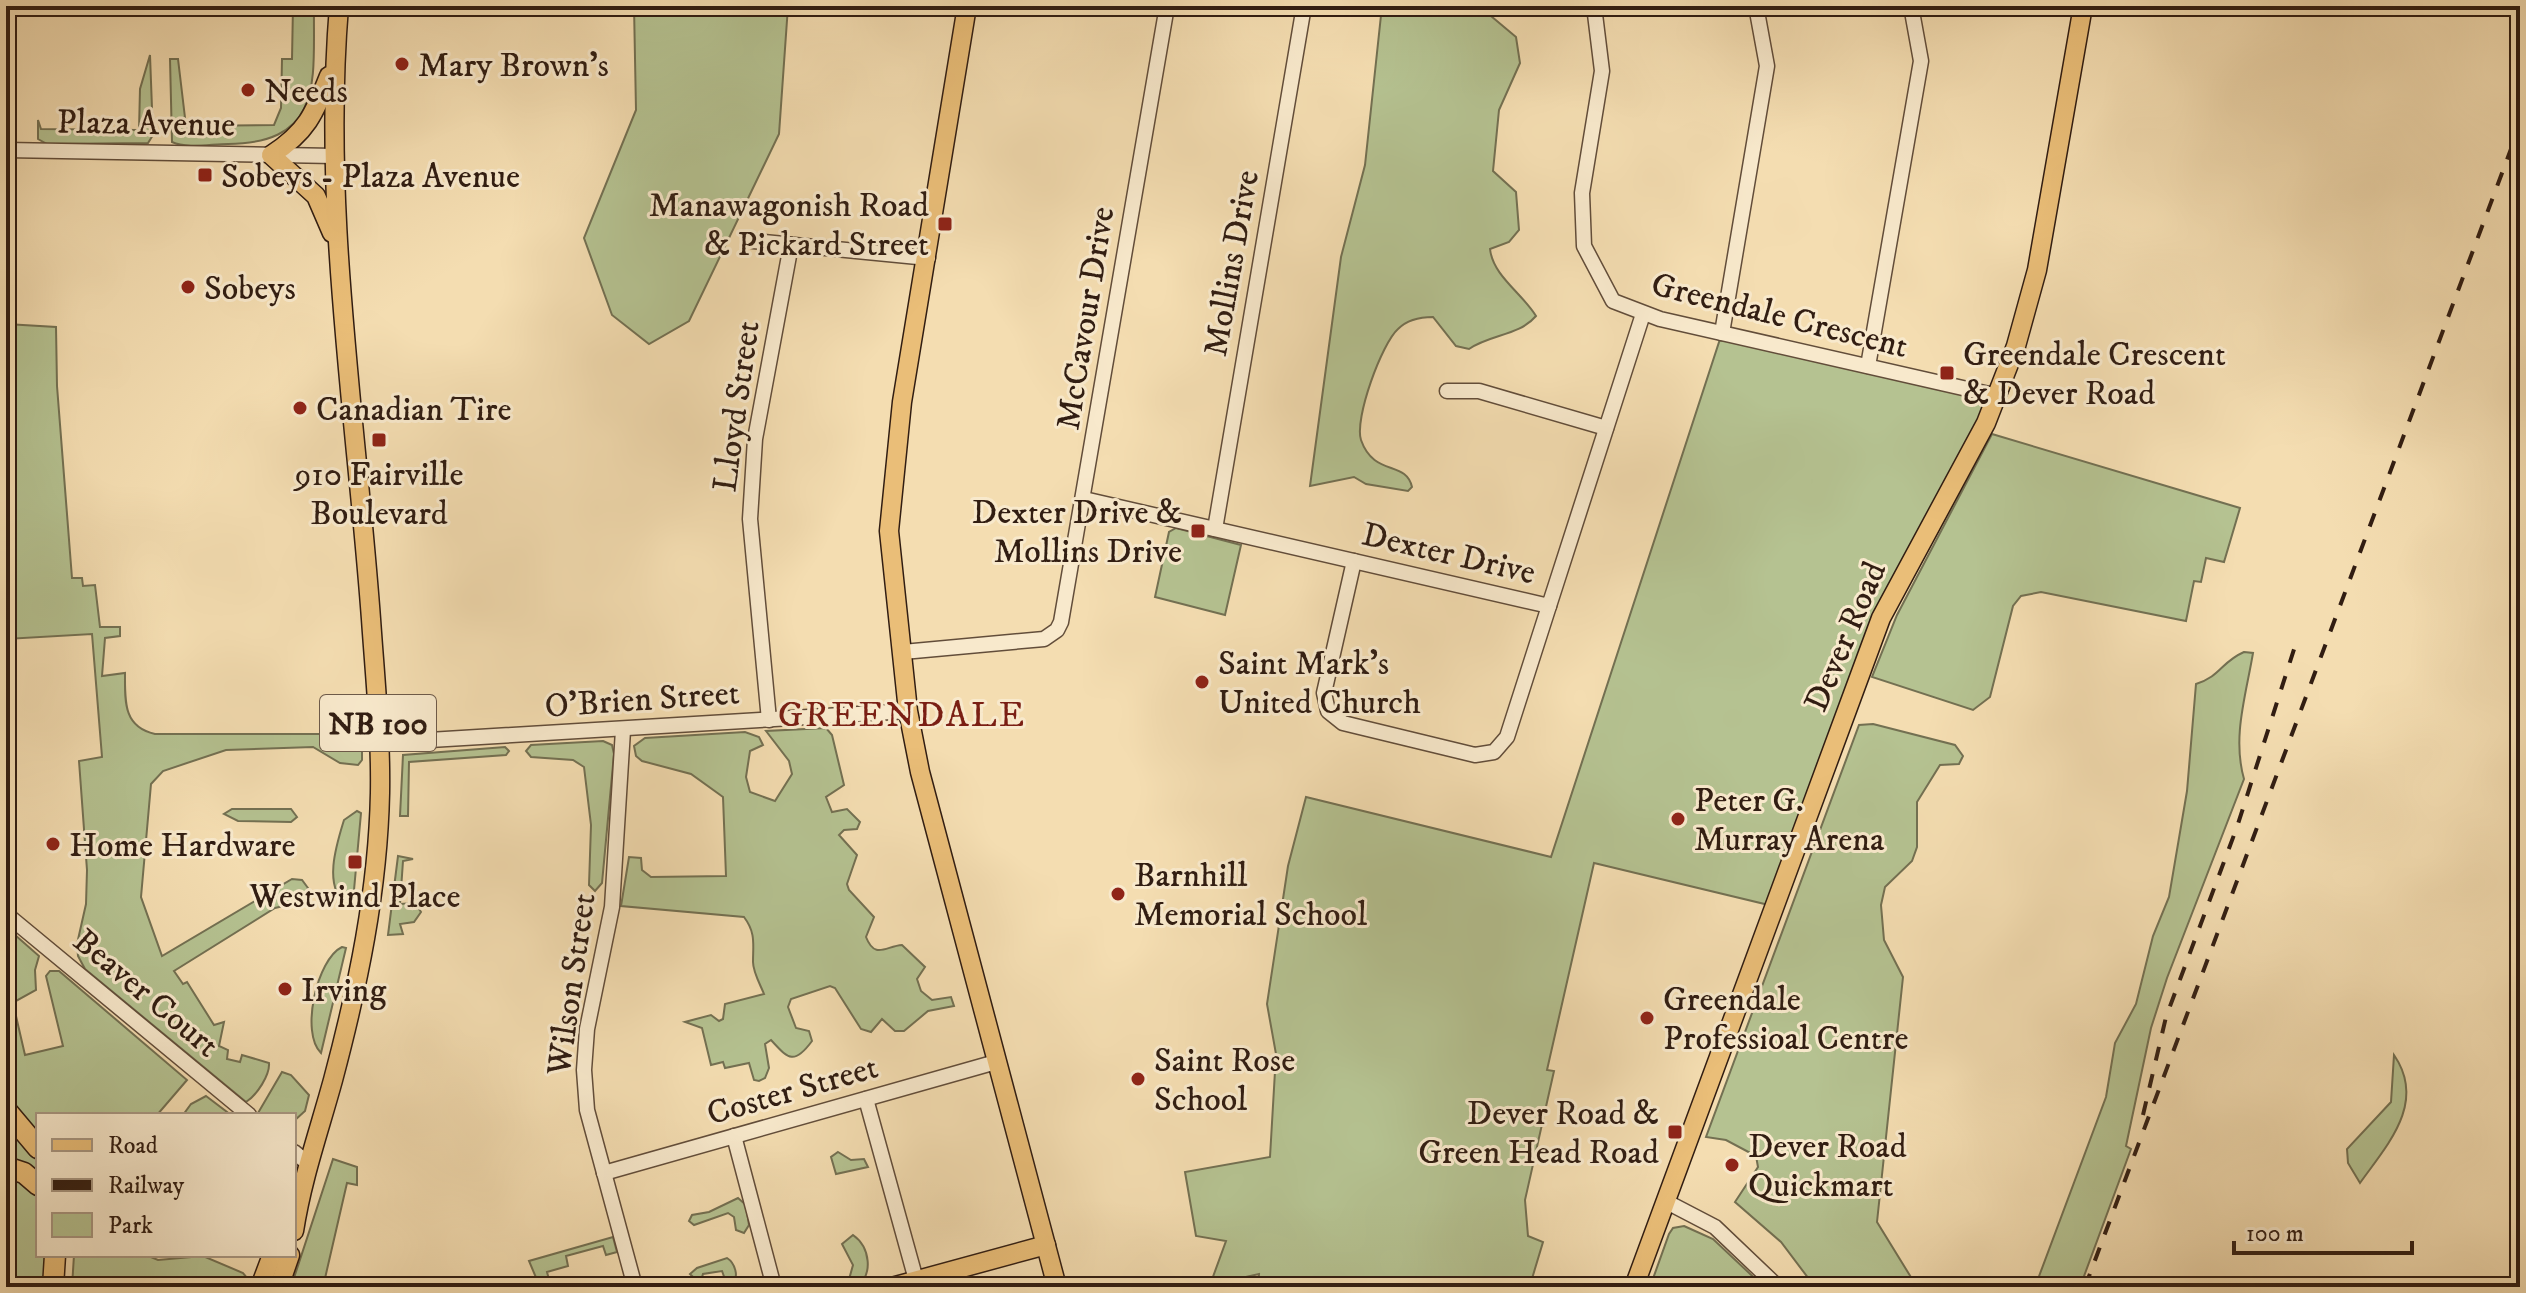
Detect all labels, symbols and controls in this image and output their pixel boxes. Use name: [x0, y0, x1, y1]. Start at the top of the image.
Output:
place label: Mary Brown's: [418, 45, 609, 87]
marker: Mary Brown's: [393, 55, 411, 73]
place label: Needs: [264, 71, 348, 113]
marker: Needs: [239, 81, 257, 99]
street label: Plaza Avenue: [56, 101, 236, 147]
place label: Sobeys - Plaza Avenue: [221, 156, 520, 198]
marker: Sobeys - Plaza Avenue: [196, 166, 214, 184]
street label: Mollins Drive: [1195, 167, 1269, 360]
place label: Manawagonish Road & Pickard Street: [649, 185, 929, 266]
street label: McCavour Drive: [1048, 204, 1124, 433]
marker: Manawagonish Road & Pickard Street: [936, 215, 954, 233]
street label: Greendale Crescent: [1647, 264, 1912, 368]
place label: Sobeys: [204, 268, 296, 310]
marker: Sobeys: [179, 278, 197, 296]
street label: Lloyd Street: [704, 318, 770, 494]
place label: Greendale Crescent & Dever Road: [1963, 334, 2226, 415]
marker: Greendale Crescent & Dever Road: [1938, 364, 1956, 382]
place label: Canadian Tire: [316, 389, 512, 431]
marker: Canadian Tire: [291, 399, 309, 417]
marker: 910 Fairville Boulevard: [370, 431, 388, 449]
place label: 910 Fairville Boulevard: [292, 454, 464, 535]
place label: Dexter Drive & Mollins Drive: [972, 492, 1182, 573]
street label: Dexter Drive: [1358, 514, 1539, 594]
marker: Dexter Drive & Mollins Drive: [1189, 522, 1207, 540]
street label: Dever Road: [1796, 556, 1896, 718]
place label: Saint Mark's United Church: [1218, 643, 1421, 724]
street label: O'Brien Street: [543, 672, 741, 728]
marker: Saint Mark's United Church: [1193, 673, 1211, 691]
district label: GREENDALE: [778, 693, 1026, 738]
road number: NB 100: [320, 695, 436, 751]
place label: Peter G. Murray Arena: [1694, 780, 1885, 861]
marker: Peter G. Murray Arena: [1669, 810, 1687, 828]
place label: Home Hardware: [69, 825, 296, 867]
marker: Home Hardware: [44, 835, 62, 853]
marker: Westwind Place: [346, 853, 364, 871]
place label: Barnhill Memorial School: [1134, 855, 1368, 936]
place label: Westwind Place: [248, 876, 461, 918]
marker: Barnhill Memorial School: [1109, 885, 1127, 903]
street label: Wilson Street: [538, 890, 606, 1079]
street label: Beaver Court: [64, 920, 227, 1067]
place label: Irving: [301, 970, 387, 1012]
place label: Greendale Professioal Centre: [1663, 979, 1908, 1060]
marker: Irving: [276, 980, 294, 998]
marker: Greendale Professioal Centre: [1638, 1009, 1656, 1027]
place label: Saint Rose School: [1154, 1040, 1295, 1121]
street label: Coster Street: [702, 1046, 883, 1135]
marker: Saint Rose School: [1129, 1070, 1147, 1088]
place label: Dever Road & Green Head Road: [1418, 1093, 1659, 1174]
legend: [36, 1113, 296, 1257]
marker: Dever Road & Green Head Road: [1666, 1123, 1684, 1141]
place label: Dever Road Quickmart: [1748, 1126, 1907, 1207]
text: Road: [108, 1131, 158, 1161]
marker: Dever Road Quickmart: [1723, 1156, 1741, 1174]
text: Railway: [108, 1171, 185, 1201]
scale bar: [2234, 1205, 2412, 1255]
text: Park: [108, 1211, 153, 1241]
text: 100 m: [2246, 1219, 2304, 1249]

